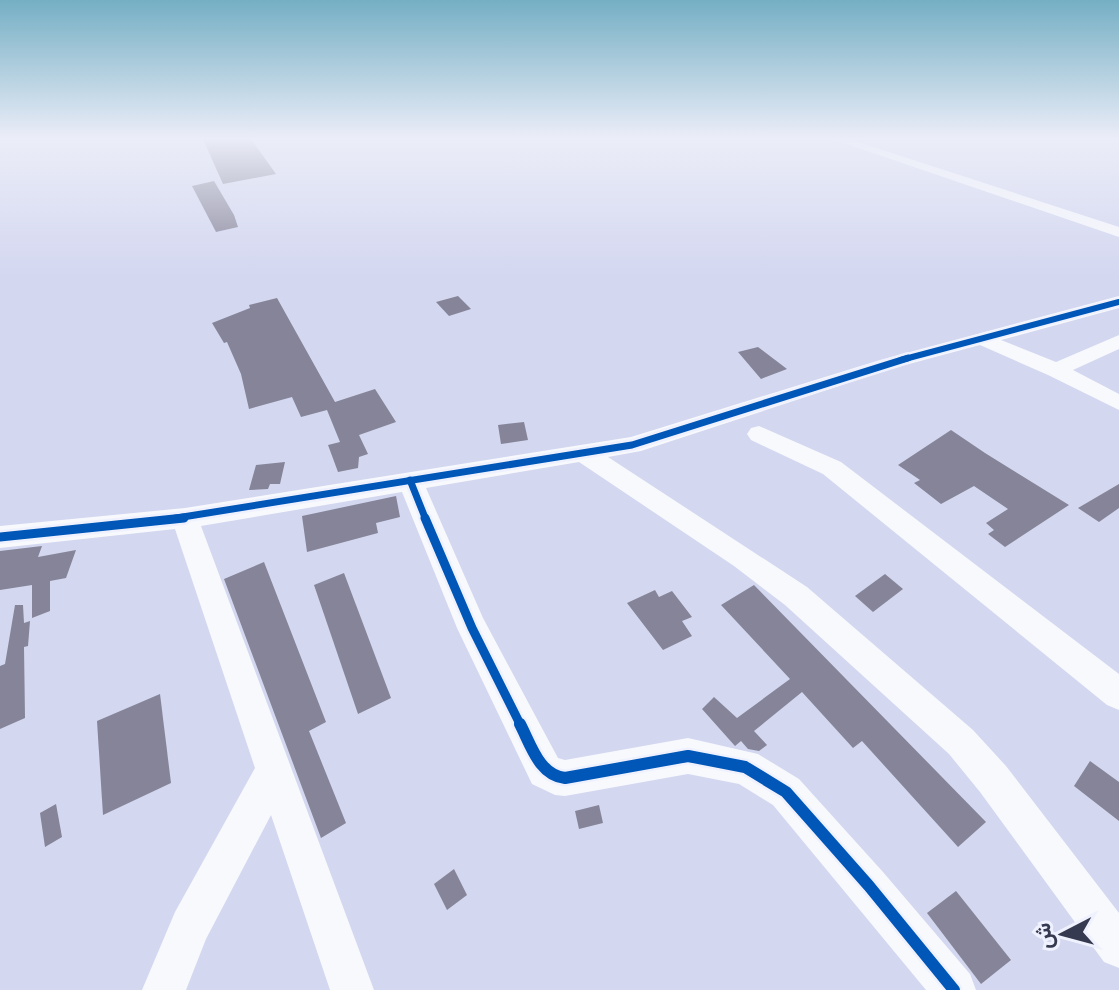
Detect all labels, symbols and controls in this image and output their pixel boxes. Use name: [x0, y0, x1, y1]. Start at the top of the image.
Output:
north arrow: [1023, 894, 1103, 974]
text: ش: [1030, 921, 1058, 950]

